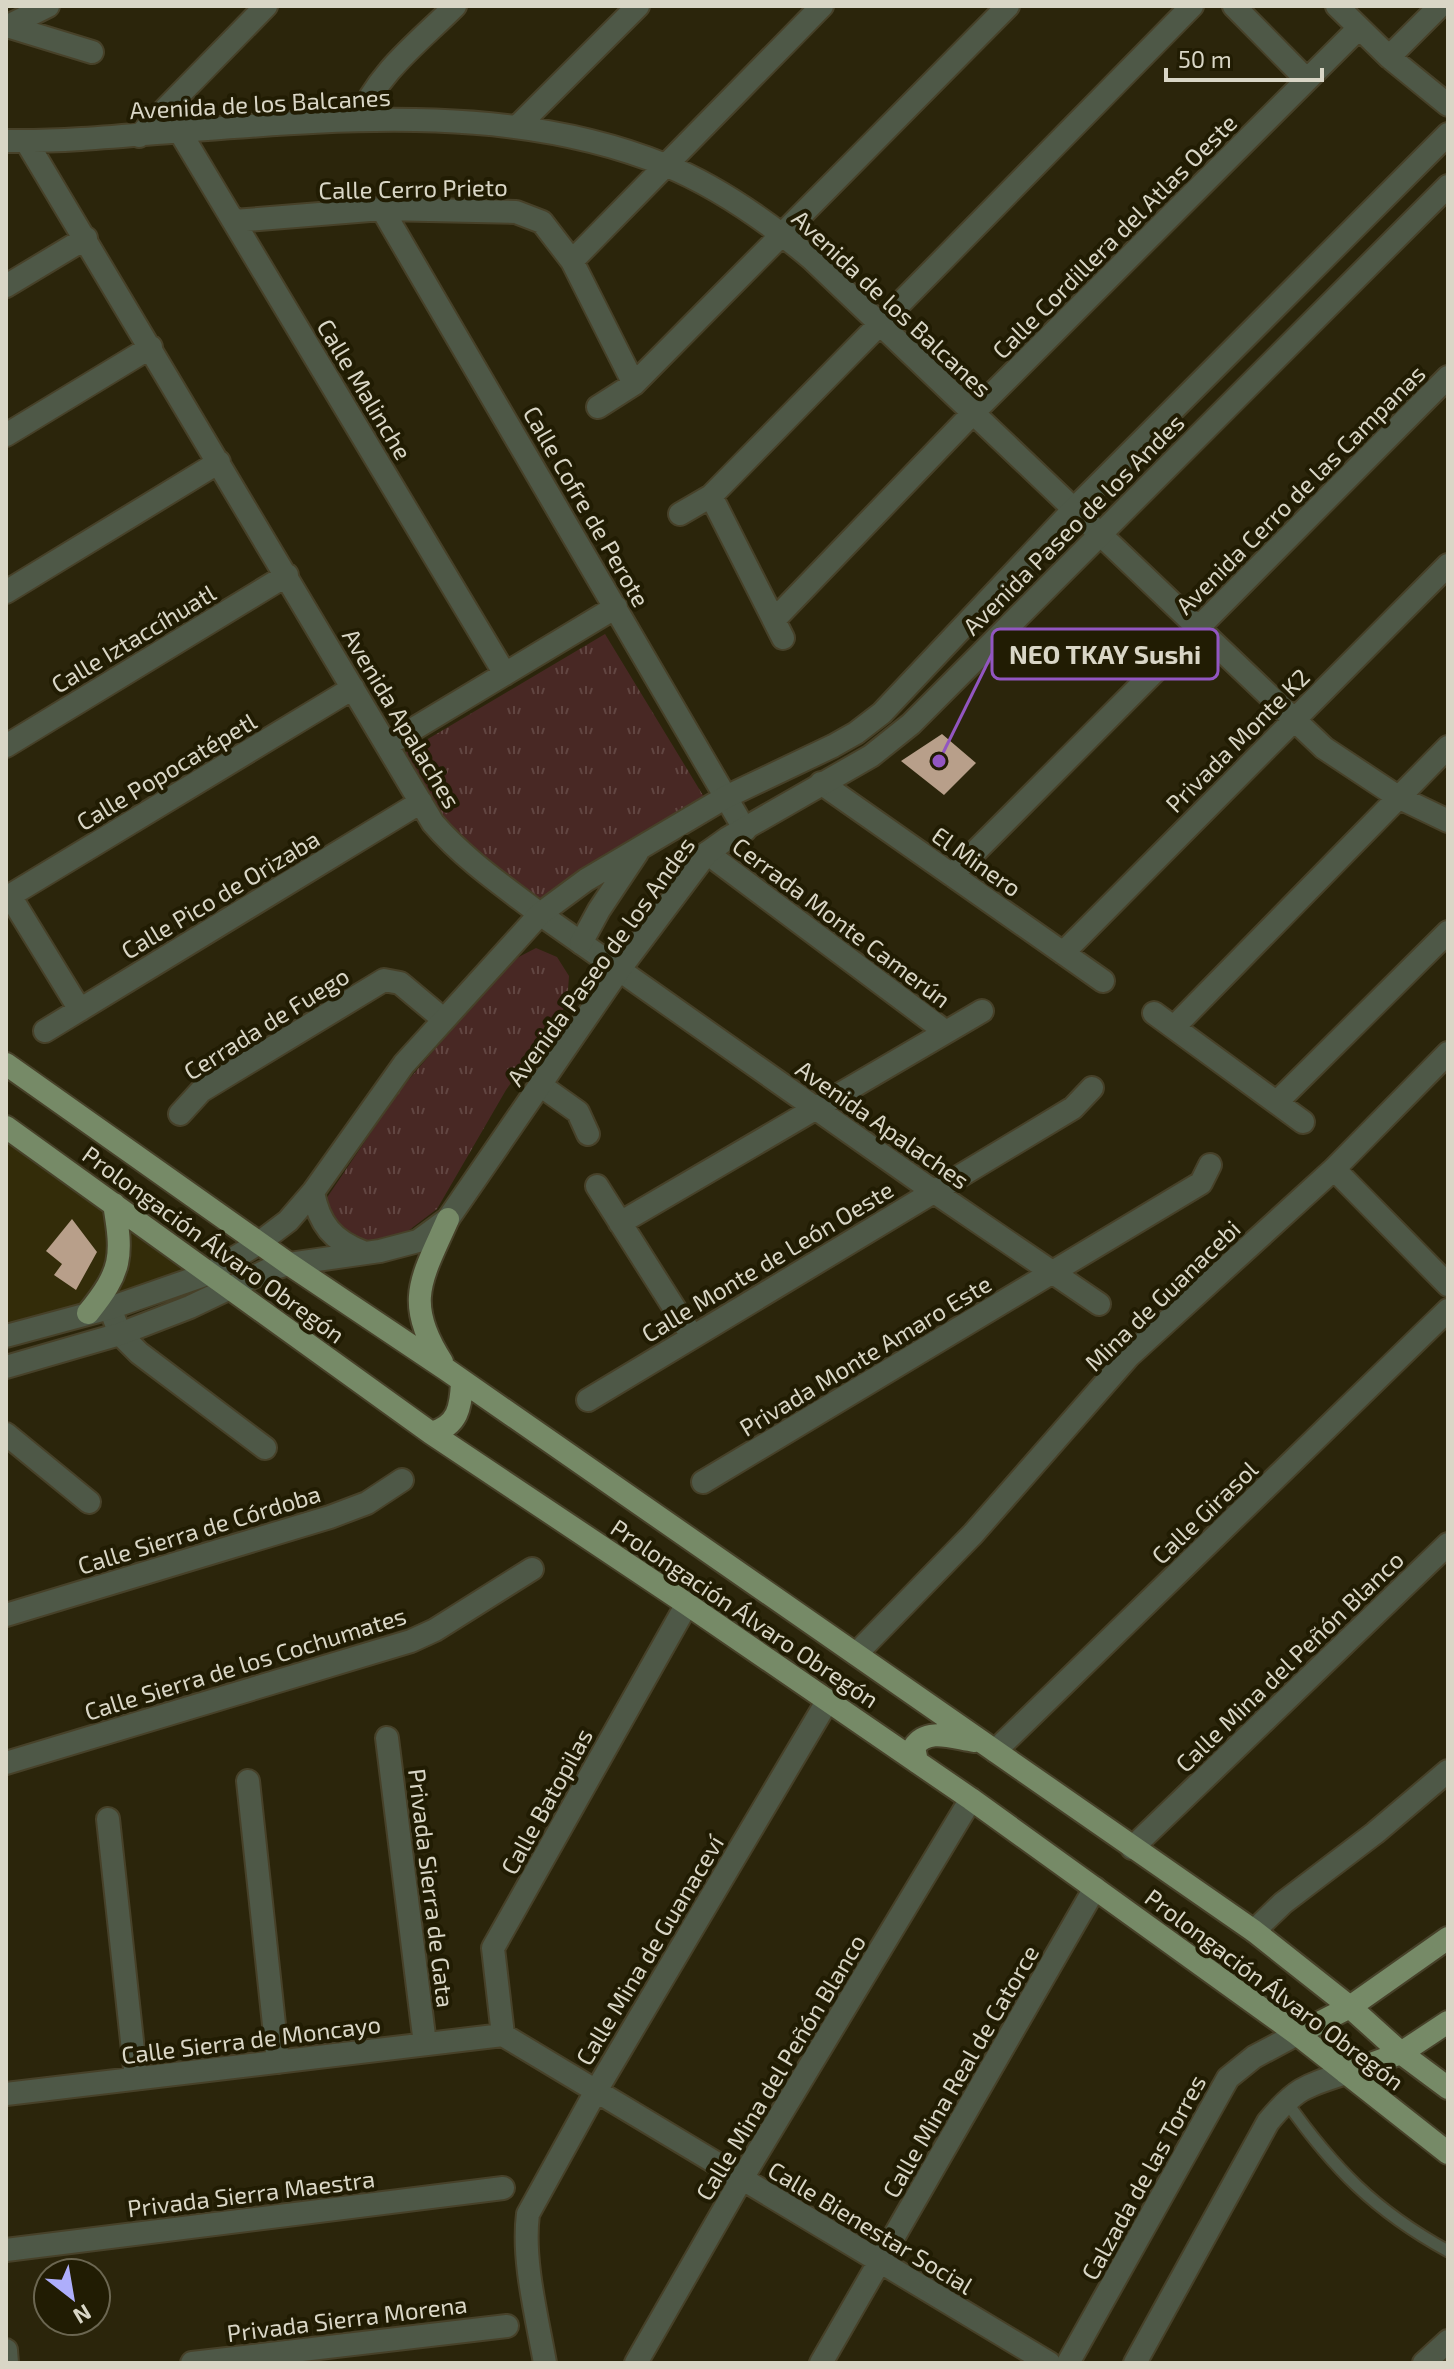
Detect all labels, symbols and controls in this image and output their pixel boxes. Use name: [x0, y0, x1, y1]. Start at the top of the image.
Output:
scale bar: [1166, 32, 1322, 82]
text: 50 m: [1178, 44, 1232, 73]
street label: Avenida de los Balcanes: [129, 82, 391, 124]
street label: Calle Cordillera del Atlas Oeste: [986, 108, 1242, 364]
street label: Calle Cerro Prieto: [318, 172, 508, 204]
street label: Avenida de los Balcanes: [786, 203, 998, 403]
street label: Calle Malinche: [312, 313, 418, 465]
street label: Avenida Cerro de las Campanas: [1169, 358, 1431, 620]
street label: Calle Cofre de Perote: [518, 400, 656, 612]
street label: Avenida Paseo de los Andes: [956, 407, 1190, 641]
street label: Calle Iztaccíhuatl: [46, 578, 220, 698]
street label: Avenida Apalaches: [337, 623, 467, 813]
callout: NEO TKAY Sushi: [992, 629, 1218, 679]
text: NEO TKAY Sushi: [1009, 638, 1201, 669]
street label: Privada Monte K2: [1159, 662, 1315, 818]
street label: Calle Popocatépetl: [71, 706, 261, 836]
street label: El Minero: [927, 820, 1027, 902]
street label: Calle Pico de Orizaba: [116, 823, 324, 965]
street label: Avenida Paseo de los Andes: [500, 831, 700, 1091]
street label: Cerrada Monte Camerún: [727, 831, 957, 1013]
street label: Cerrada de Fuego: [178, 961, 354, 1085]
street label: Avenida Apalaches: [791, 1053, 975, 1195]
street label: Prolongación Álvaro Obregón: [77, 1139, 351, 1349]
street label: Calle Monte de León Oeste: [636, 1174, 898, 1348]
street label: Mina de Guanacebi: [1078, 1214, 1246, 1376]
street label: Privada Monte Amaro Este: [734, 1268, 996, 1442]
street label: Calle Girasol: [1145, 1454, 1263, 1570]
street label: Calle Sierra de Córdoba: [74, 1478, 324, 1580]
street label: Prolongación Álvaro Obregón: [606, 1512, 884, 1714]
street label: Calle Mina del Peñón Blanco: [1169, 1544, 1409, 1778]
street label: Calle Sierra de los Cochumates: [81, 1600, 409, 1726]
street label: Calle Batopilas: [494, 1723, 598, 1879]
street label: Privada Sierra de Gata: [403, 1767, 461, 2009]
street label: Calle Mina de Guanaceví: [569, 1829, 730, 2070]
street label: Prolongación Álvaro Obregón: [1140, 1882, 1410, 2096]
street label: Calle Mina del Peñón Blanco: [689, 1929, 871, 2205]
street label: Calle Mina Real de Catorce: [876, 1940, 1044, 2202]
street label: Calle Sierra de Moncayo: [120, 2009, 382, 2069]
street label: Calzada de las Torres: [1075, 2069, 1211, 2285]
street label: Calle Bienestar Social: [763, 2154, 979, 2300]
street label: Privada Sierra Maestra: [126, 2163, 376, 2223]
north arrow: [32, 2257, 112, 2337]
street label: Privada Sierra Morena: [225, 2289, 469, 2347]
text: N: [69, 2300, 96, 2330]

